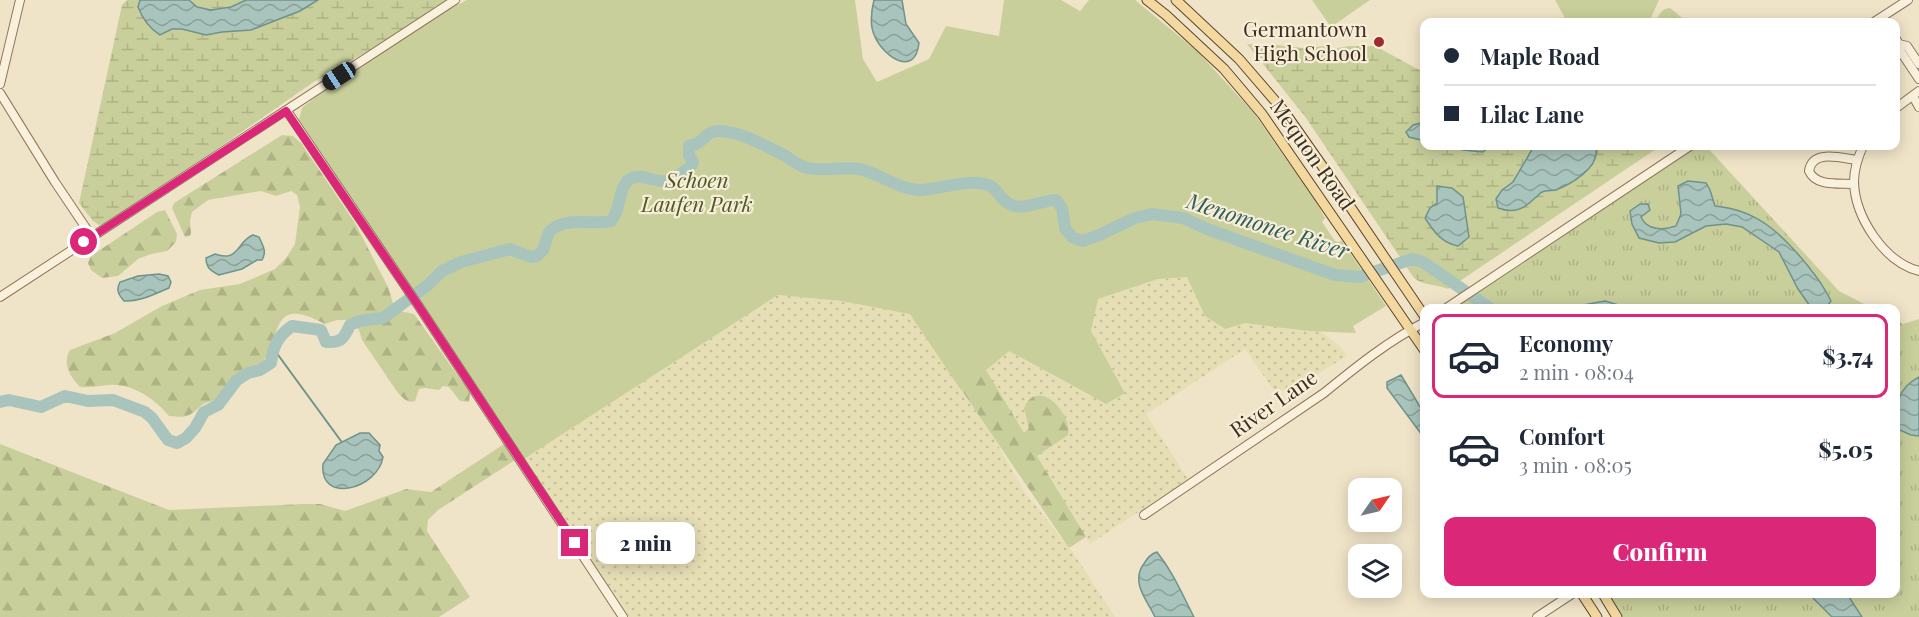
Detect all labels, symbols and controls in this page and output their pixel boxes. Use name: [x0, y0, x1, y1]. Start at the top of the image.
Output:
place label: Germantown High School: [1243, 14, 1367, 66]
marker: Germantown High School: [1372, 35, 1386, 49]
text: Maple Road: [1480, 41, 1600, 71]
car: [319, 59, 359, 93]
street label: Mequon Road: [1265, 93, 1362, 215]
text: Lilac Lane: [1480, 99, 1584, 129]
park label: Schoen Laufen Park: [640, 165, 753, 217]
water label: Menomonee River: [1182, 184, 1354, 266]
route start: [70, 228, 97, 255]
text: Economy: [1519, 328, 1613, 358]
icon: car: [1447, 329, 1501, 383]
text: $3.74: [1823, 341, 1873, 371]
text: 2 min · 08:04: [1519, 358, 1634, 385]
street label: River Lane: [1224, 362, 1322, 443]
text: Comfort: [1519, 421, 1605, 451]
icon: car: [1447, 422, 1501, 476]
text: $5.05: [1819, 434, 1873, 464]
text: 3 min · 08:05: [1519, 451, 1632, 478]
north arrow: [1348, 478, 1402, 532]
map controls: [1348, 478, 1402, 598]
button: Confirm: [1444, 517, 1876, 586]
callout: 2 min: [596, 522, 695, 564]
route end: [561, 529, 588, 556]
text: 2 min: [619, 529, 672, 556]
button: layers: [1348, 544, 1402, 598]

